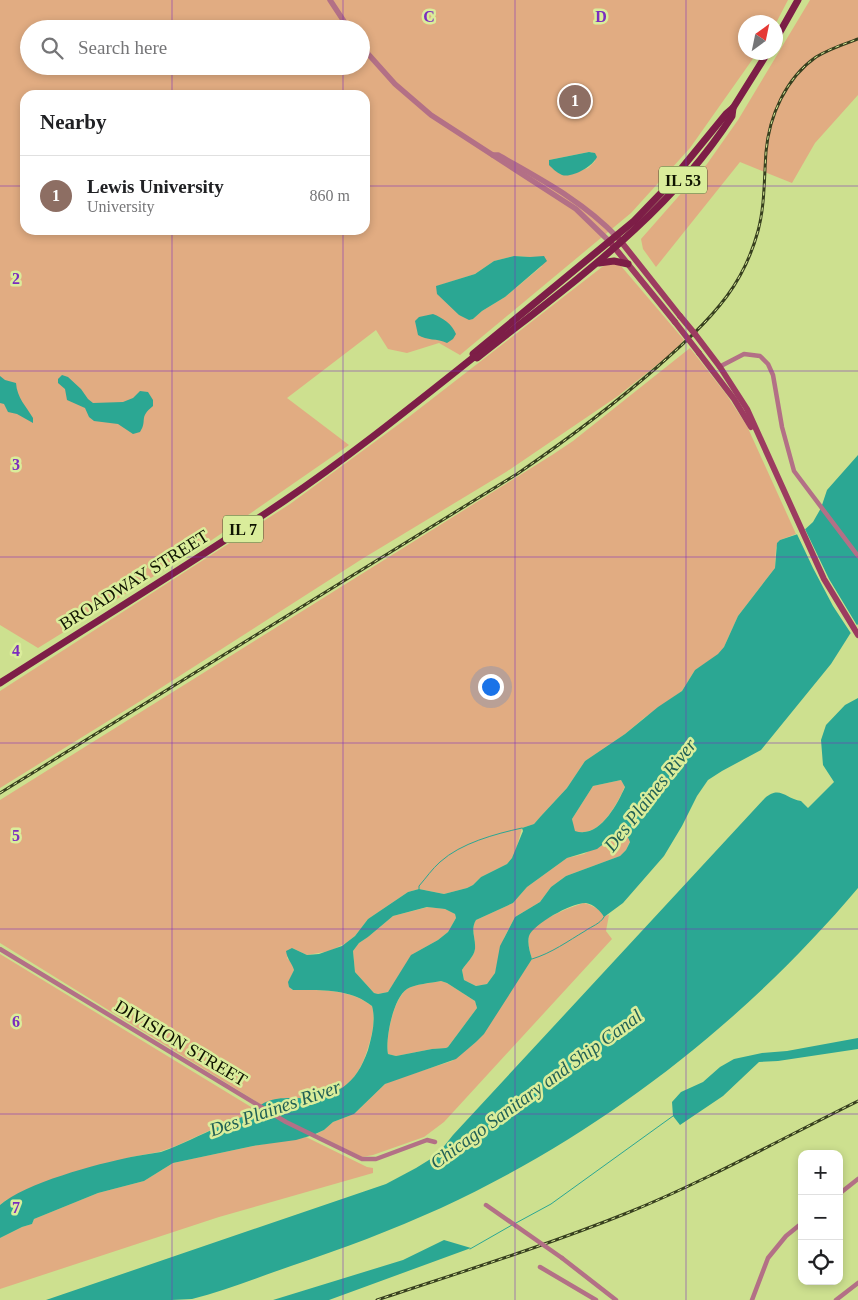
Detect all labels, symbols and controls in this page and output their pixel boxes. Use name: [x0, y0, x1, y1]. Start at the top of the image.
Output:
text: C: [423, 8, 435, 25]
text: D: [595, 8, 607, 25]
north arrow: [738, 15, 783, 60]
search box: [20, 20, 370, 75]
icon: search: [38, 34, 66, 62]
text: Search here: [78, 37, 167, 58]
pin: 1: [559, 82, 591, 120]
text: Nearby: [40, 110, 107, 134]
road number: IL 53: [659, 166, 707, 194]
text: Lewis University: [87, 176, 224, 197]
text: 1: [52, 187, 60, 204]
text: 860 m: [310, 187, 350, 204]
text: University: [87, 198, 155, 215]
text: 2: [12, 270, 20, 287]
text: 3: [12, 456, 20, 473]
road number: IL 7: [223, 516, 263, 542]
street label: BROADWAY STREET: [56, 526, 212, 634]
text: 4: [12, 642, 20, 659]
your location: [478, 674, 504, 700]
water label: Des Plaines River: [599, 734, 701, 856]
text: 5: [12, 827, 20, 844]
street label: DIVISION STREET: [111, 996, 251, 1090]
water label: Chicago Sanitary and Ship Canal: [426, 1005, 646, 1173]
text: 6: [12, 1013, 20, 1030]
water label: Des Plaines River: [206, 1076, 344, 1141]
map controls: [798, 1150, 843, 1285]
button: +: [798, 1150, 843, 1195]
button: −: [798, 1195, 843, 1240]
text: 7: [12, 1199, 20, 1216]
button: locate: [798, 1240, 843, 1285]

